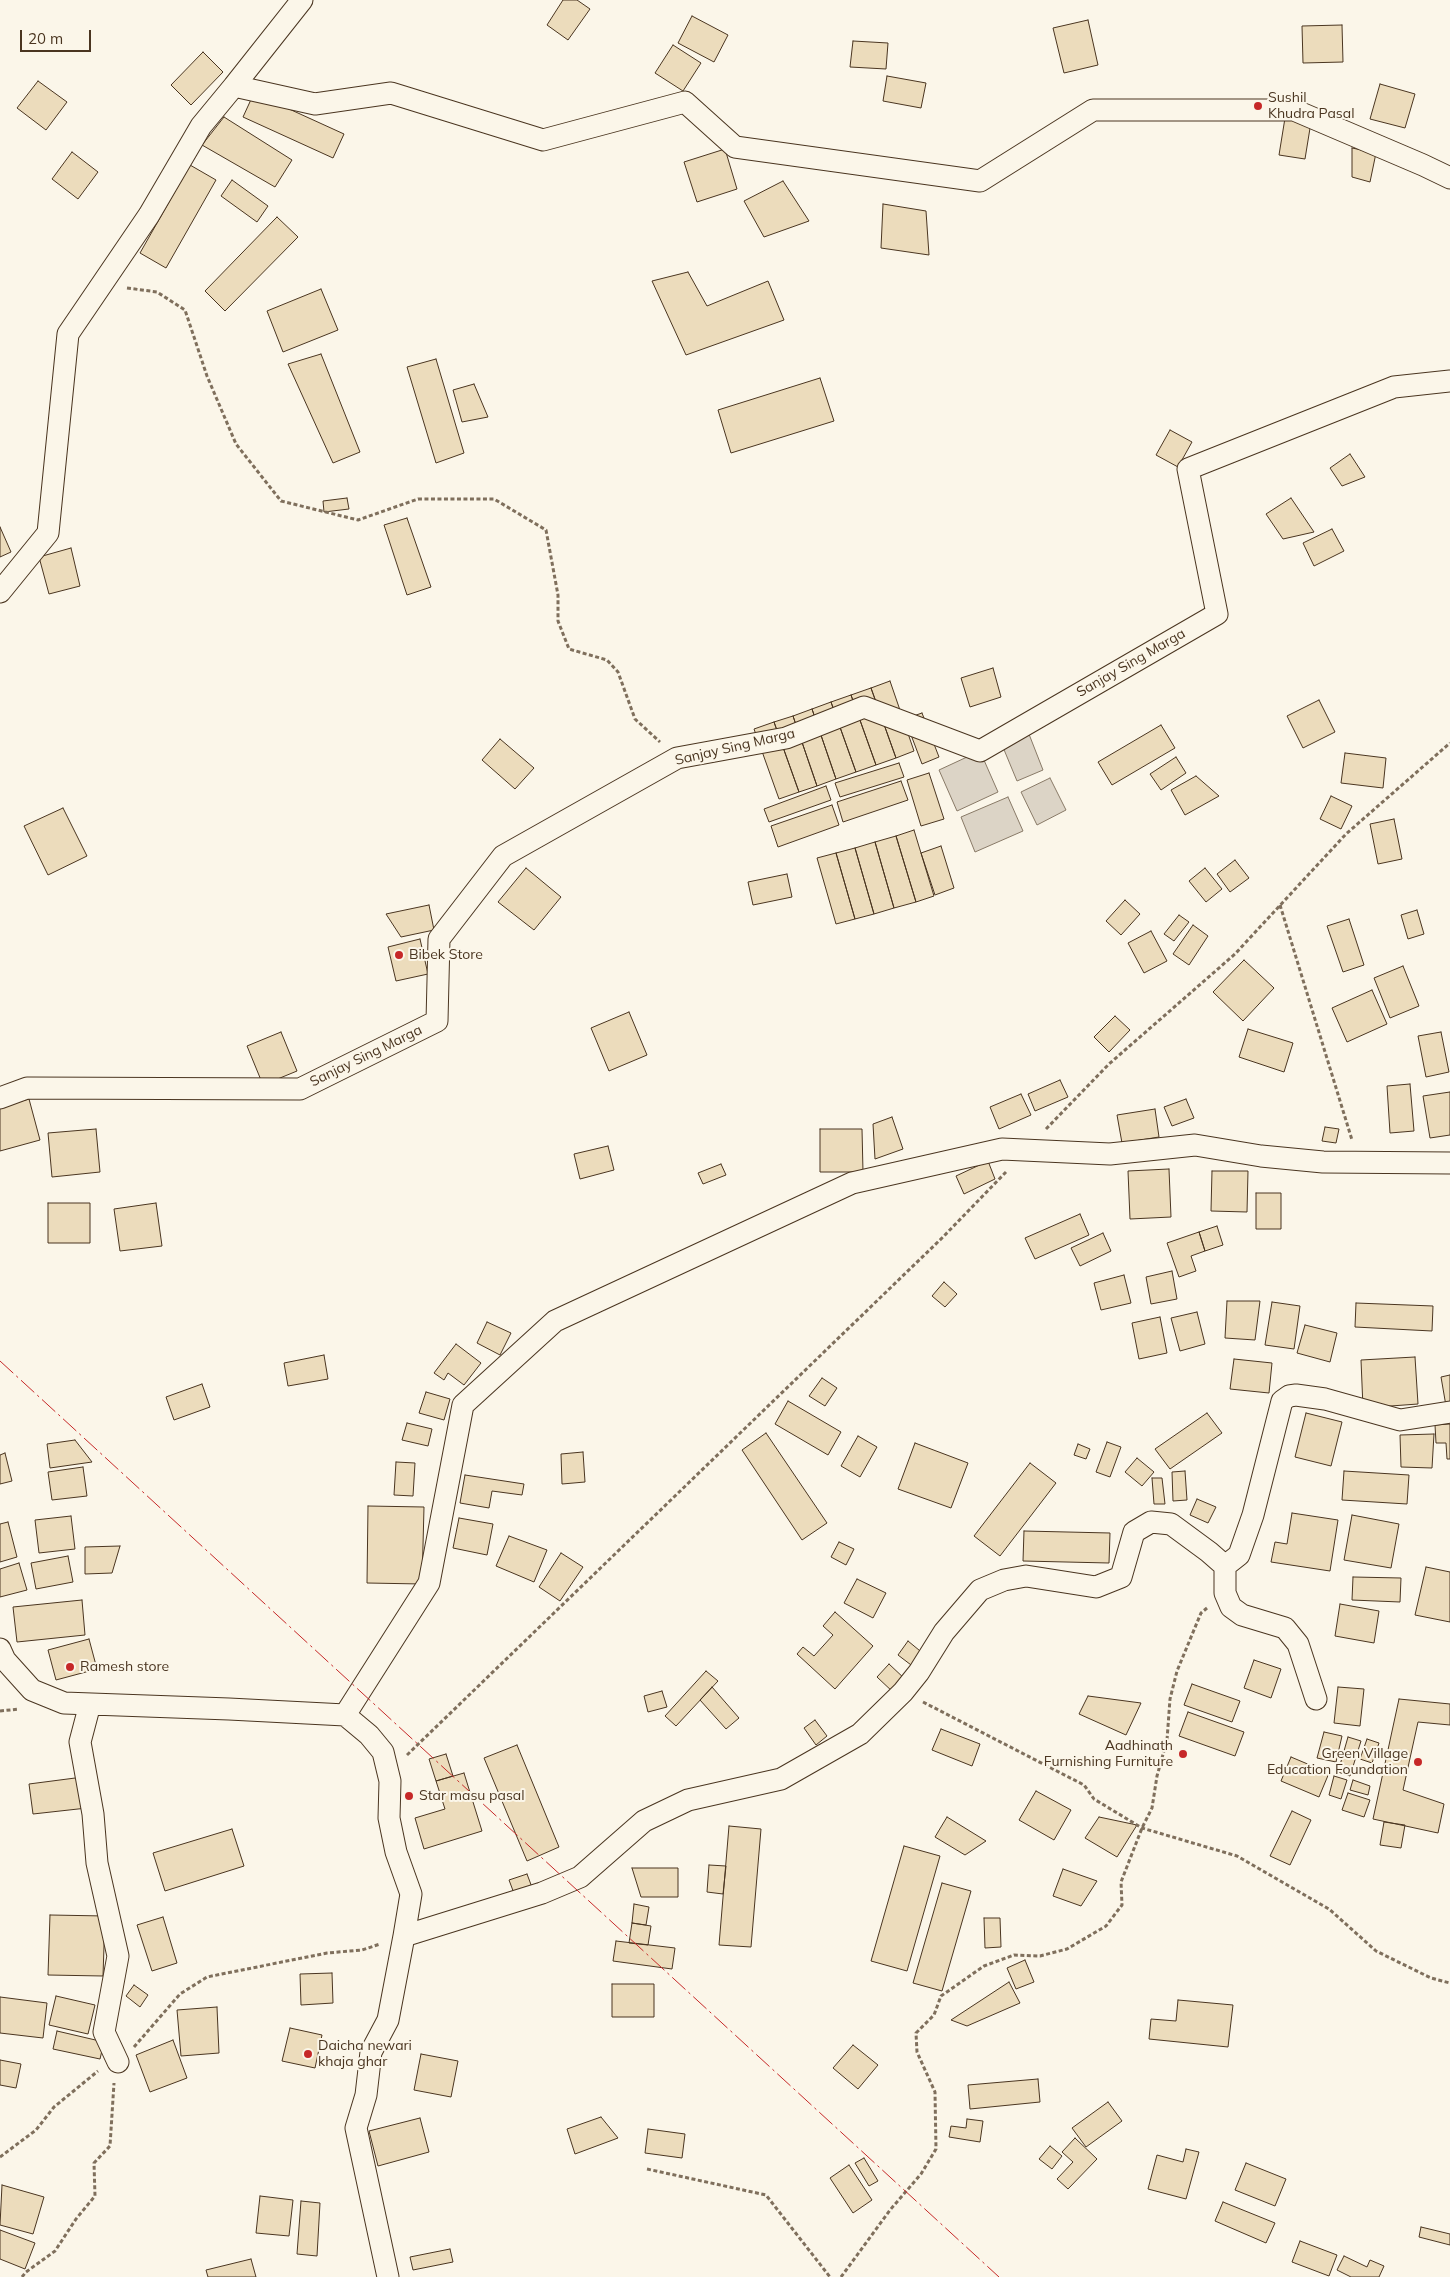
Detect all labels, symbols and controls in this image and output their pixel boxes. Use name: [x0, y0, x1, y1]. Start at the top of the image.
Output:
scale bar: [22, 20, 94, 52]
text: 20 m: [28, 29, 63, 48]
place label: Sushil Khudra Pasal: [1268, 90, 1354, 122]
marker: Sushil Khudra Pasal: [1252, 100, 1264, 112]
street label: Sanjay Sing Marga: [1074, 625, 1188, 701]
street label: Sanjay Sing Marga: [673, 725, 797, 769]
place label: Bibek Store: [409, 947, 483, 963]
marker: Bibek Store: [393, 949, 405, 961]
street label: Sanjay Sing Marga: [307, 1022, 425, 1090]
place label: Ramesh store: [80, 1659, 169, 1675]
marker: Ramesh store: [64, 1661, 76, 1673]
place label: Aadhinath Furnishing Furniture: [1044, 1738, 1173, 1770]
place label: Green Village Education Foundation: [1267, 1746, 1408, 1778]
marker: Aadhinath Furnishing Furniture: [1177, 1748, 1189, 1760]
marker: Green Village Education Foundation: [1412, 1756, 1424, 1768]
place label: Star masu pasal: [419, 1788, 525, 1804]
marker: Star masu pasal: [403, 1790, 415, 1802]
place label: Daicha newari khaja ghar: [318, 2038, 412, 2070]
marker: Daicha newari khaja ghar: [302, 2048, 314, 2060]

